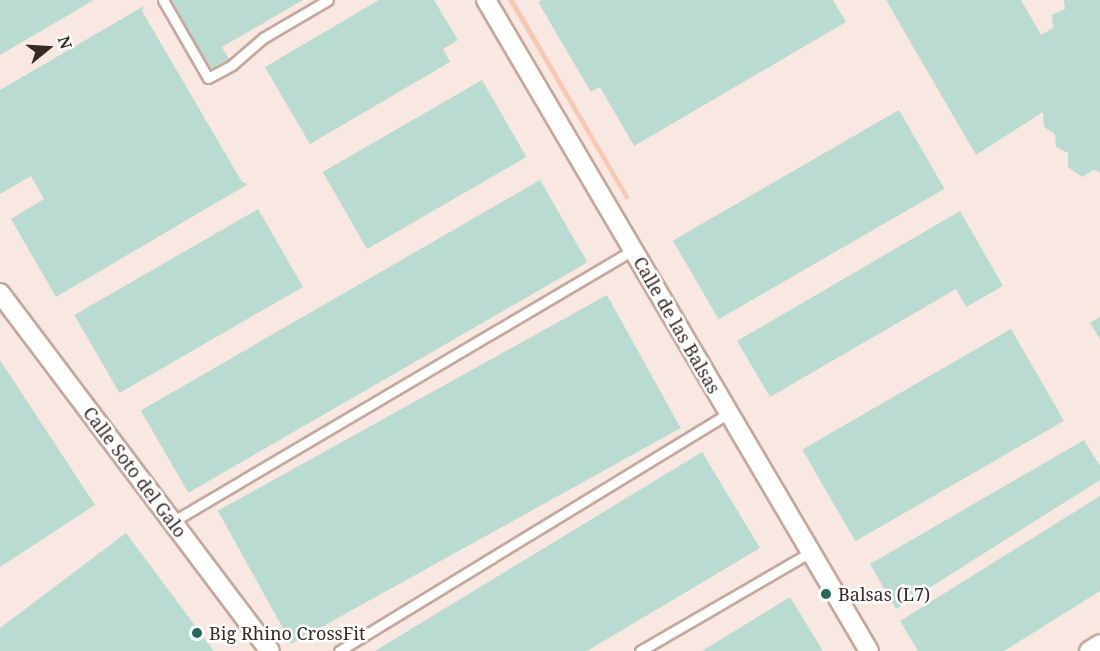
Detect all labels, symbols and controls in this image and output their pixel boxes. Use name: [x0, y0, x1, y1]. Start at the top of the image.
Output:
north arrow: [18, 18, 78, 78]
text: N: [53, 33, 78, 52]
street label: Calle de las Balsas: [629, 253, 725, 397]
street label: Calle Soto del Galo: [79, 402, 191, 542]
place label: Balsas (L7): [838, 583, 930, 605]
marker: Balsas (L7): [819, 587, 833, 601]
place label: Big Rhino CrossFit: [209, 622, 365, 644]
marker: Big Rhino CrossFit: [190, 626, 204, 640]

